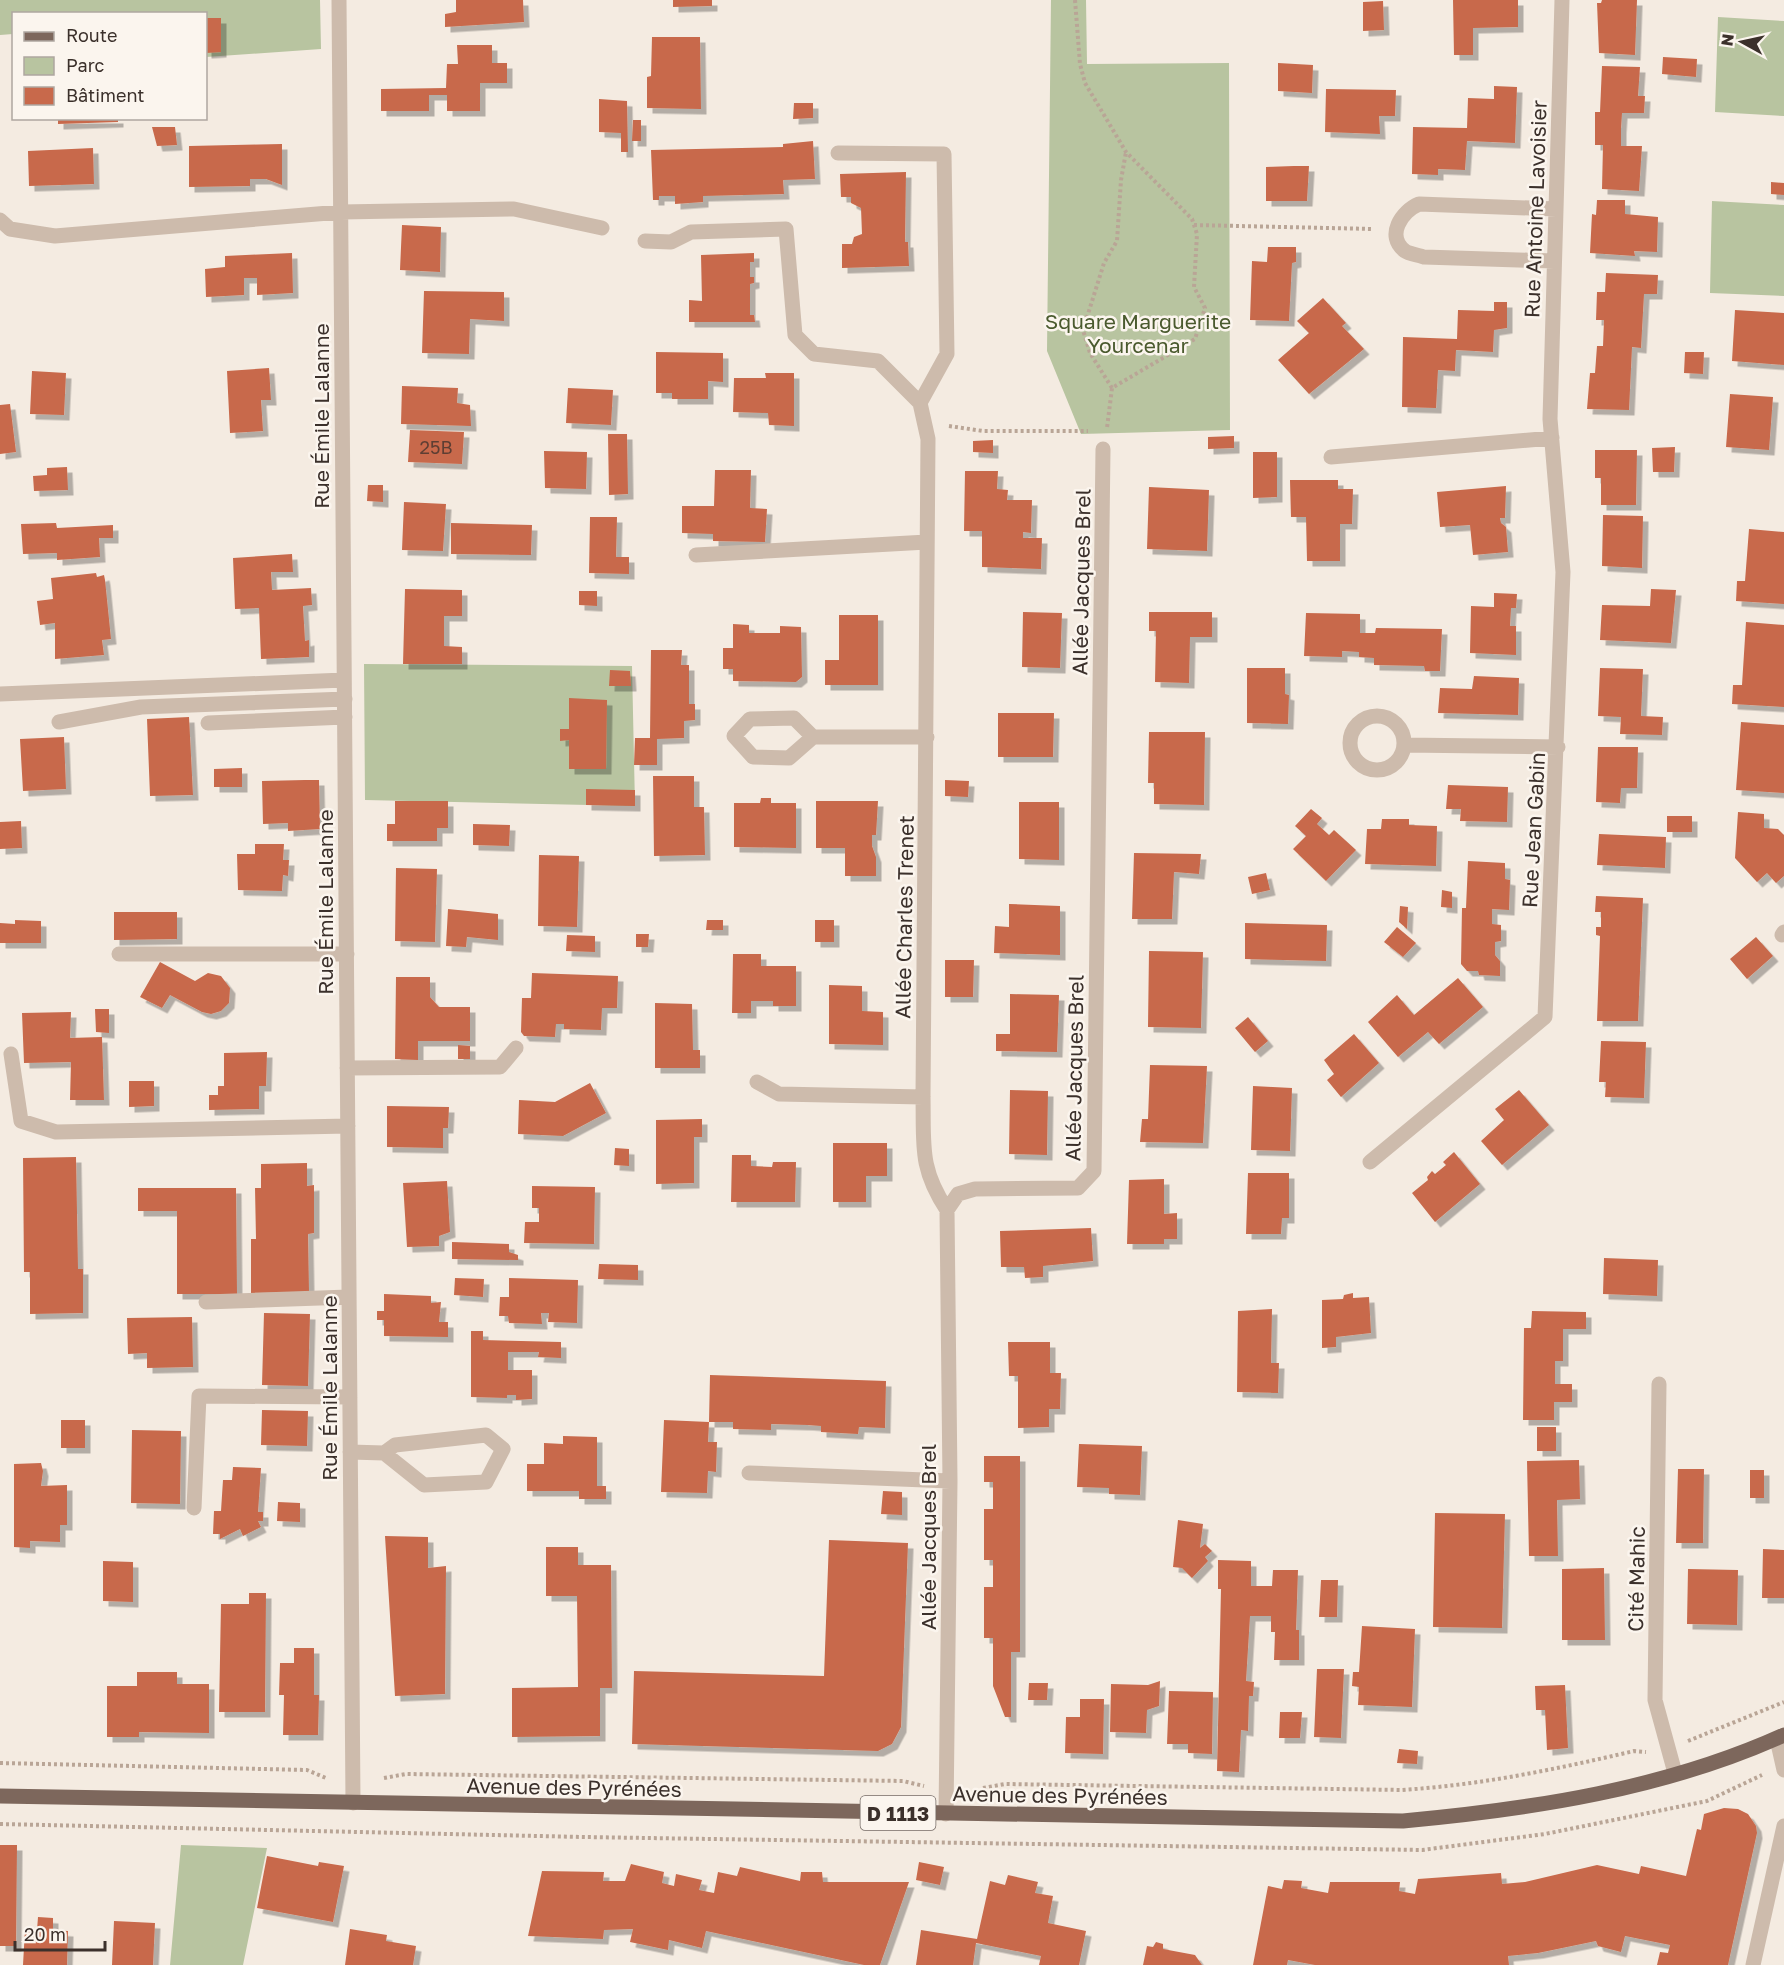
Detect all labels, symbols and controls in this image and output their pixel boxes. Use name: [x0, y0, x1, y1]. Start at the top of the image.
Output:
legend: [12, 12, 207, 120]
north arrow: [1712, 12, 1772, 72]
text: Route: [66, 24, 117, 46]
text: N: [1716, 32, 1738, 47]
text: Parc: [66, 54, 105, 76]
text: Bâtiment: [66, 84, 145, 106]
street label: Rue Antoine Lavoisier: [1518, 100, 1552, 318]
park label: Square Marguerite Yourcenar: [1045, 308, 1231, 358]
street label: Rue Émile Lalanne: [308, 323, 334, 509]
house number: 25B: [420, 436, 452, 458]
street label: Allée Jacques Brel: [1066, 488, 1096, 676]
street label: Rue Jean Gabin: [1516, 751, 1550, 909]
street label: Rue Émile Lalanne: [312, 809, 338, 995]
street label: Allée Charles Trenet: [889, 815, 919, 1019]
street label: Allée Jacques Brel: [1059, 974, 1089, 1162]
street label: Rue Émile Lalanne: [316, 1295, 342, 1481]
street label: Allée Jacques Brel: [915, 1444, 941, 1630]
street label: Cité Mahic: [1622, 1526, 1650, 1632]
street label: Avenue des Pyrénées: [466, 1772, 682, 1802]
street label: Avenue des Pyrénées: [952, 1780, 1168, 1810]
road number: D 1113: [860, 1796, 936, 1830]
scale bar: [15, 1914, 105, 1952]
text: 20 m: [24, 1923, 66, 1945]

